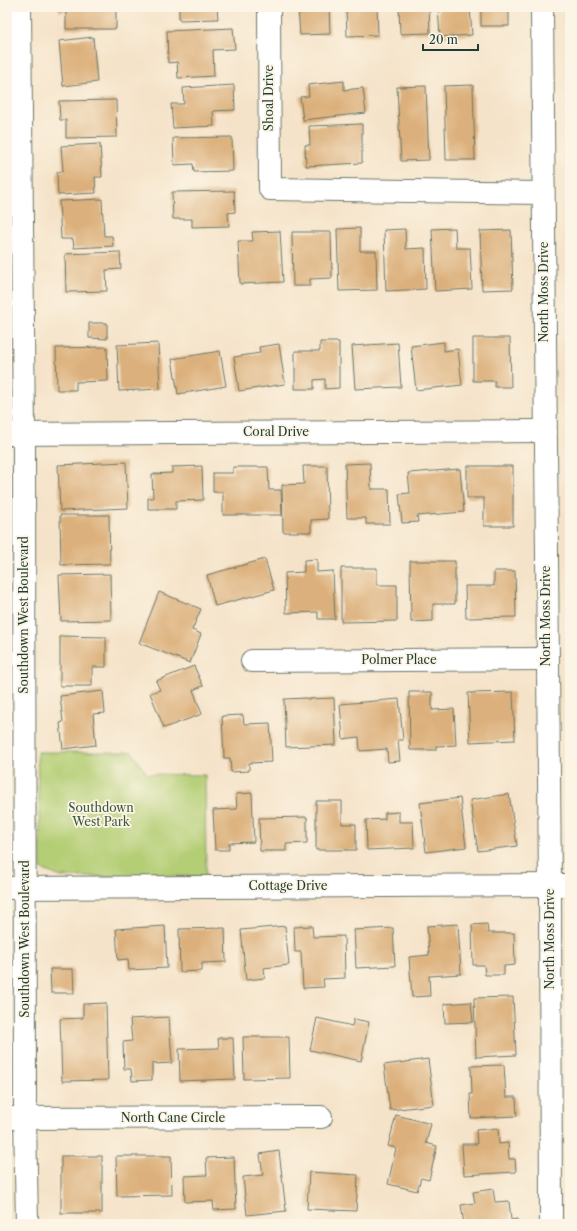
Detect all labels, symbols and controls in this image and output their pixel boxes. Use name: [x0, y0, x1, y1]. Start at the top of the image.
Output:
scale bar: [423, 26, 478, 52]
text: 20 m: [429, 32, 458, 47]
street label: Shoal Drive: [261, 65, 276, 131]
street label: North Moss Drive: [536, 241, 551, 343]
street label: Coral Drive: [243, 424, 309, 439]
street label: Southdown West Boulevard: [16, 536, 31, 694]
street label: North Moss Drive: [538, 565, 553, 667]
street label: Polmer Place: [361, 652, 437, 667]
park label: Southdown West Park: [68, 800, 134, 829]
street label: Southdown West Boulevard: [17, 860, 32, 1018]
street label: Cottage Drive: [249, 878, 328, 893]
street label: North Moss Drive: [542, 888, 557, 990]
street label: North Cane Circle: [121, 1110, 225, 1125]

